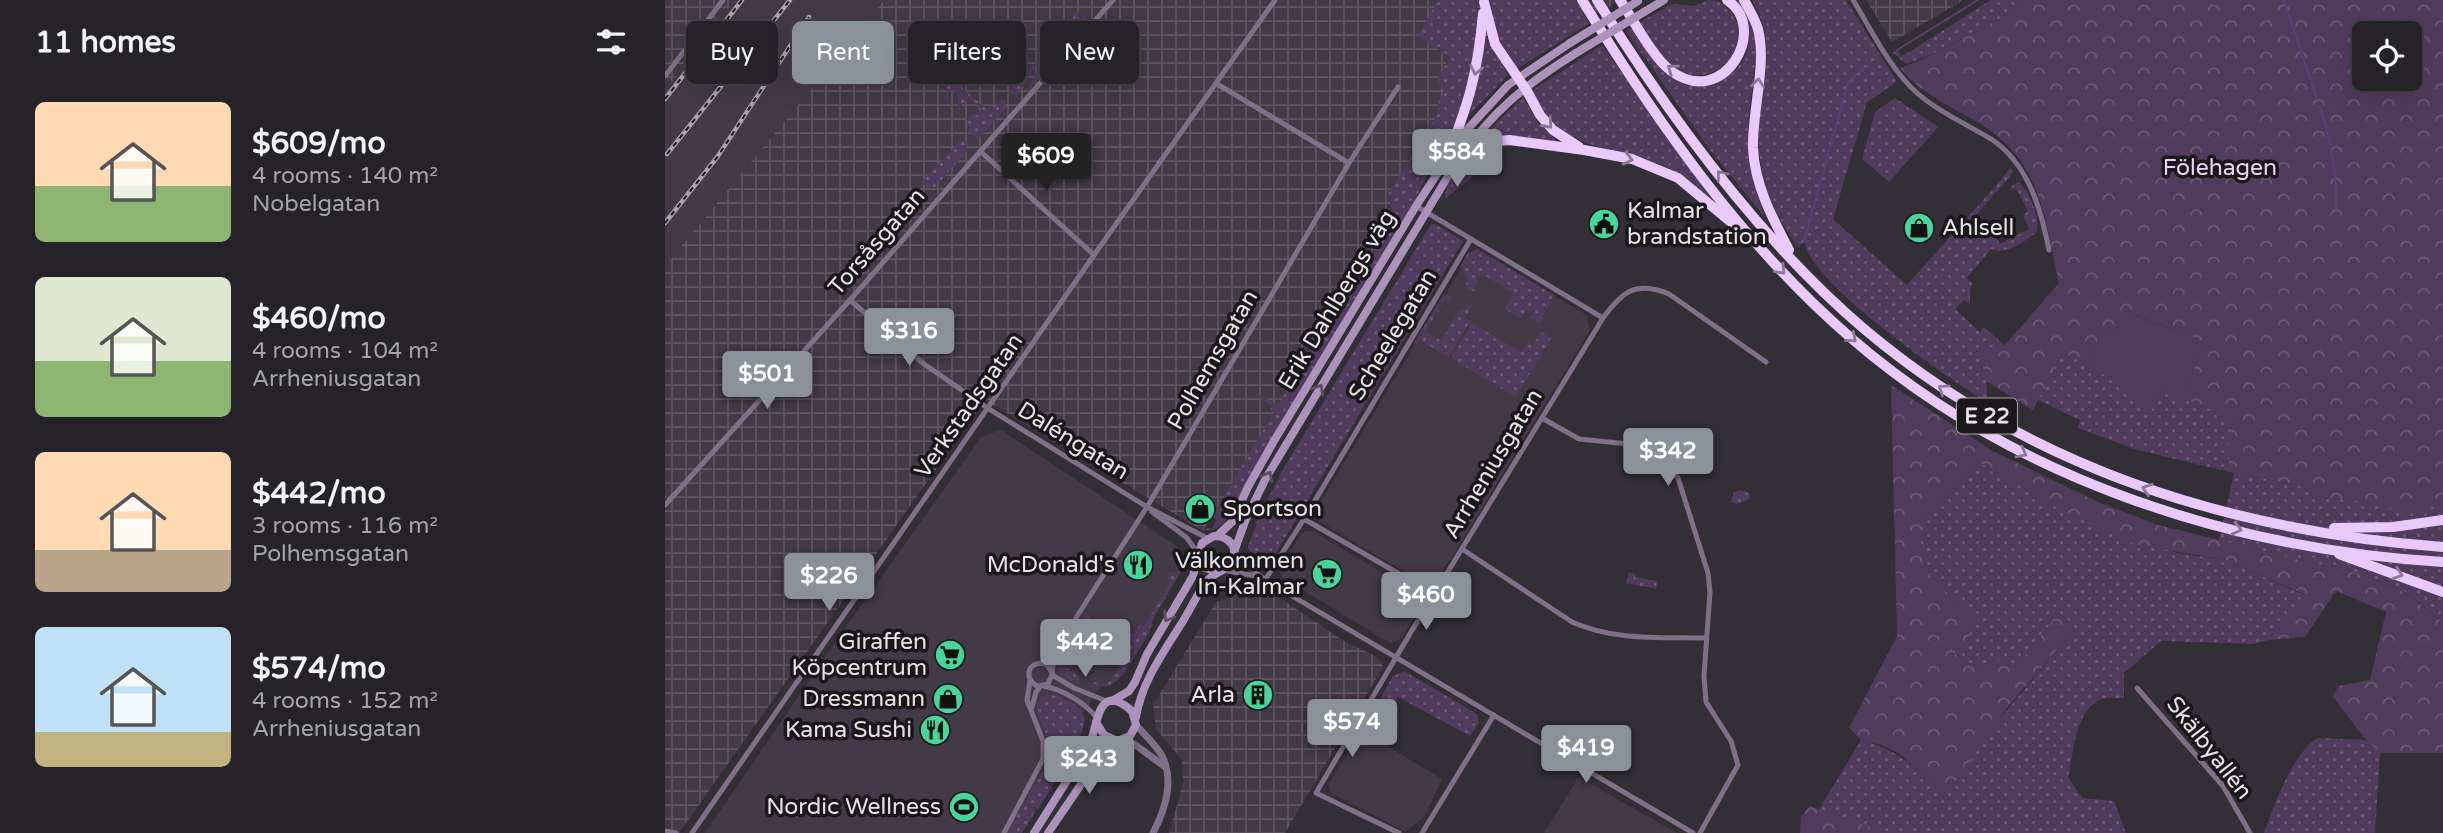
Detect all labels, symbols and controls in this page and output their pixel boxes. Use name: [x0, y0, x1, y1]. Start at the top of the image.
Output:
chip: Buy: [686, 21, 778, 84]
chip: Rent: [792, 21, 894, 84]
chip: Filters: [908, 21, 1026, 84]
chip: New: [1040, 21, 1139, 84]
map controls: [2352, 21, 2422, 91]
button: locate: [2352, 21, 2422, 91]
icon: filters: [592, 23, 630, 61]
text: 11 homes: [35, 24, 176, 61]
one-way arrow: [1470, 63, 1485, 75]
one-way arrow: [1667, 65, 1679, 78]
one-way arrow: [1750, 78, 1765, 89]
one-way arrow: [1540, 116, 1552, 129]
text: $609/mo: [252, 125, 386, 162]
icon: home: [91, 130, 175, 214]
pin: $584: [1416, 130, 1498, 189]
pin: $609: [1005, 134, 1087, 193]
text: $584: [1428, 138, 1486, 166]
text: $609: [1017, 142, 1075, 170]
one-way arrow: [1622, 150, 1634, 165]
park label: Fölehagen: [2163, 154, 2277, 182]
text: 4 rooms · 140 m²: [252, 162, 438, 190]
one-way arrow: [1717, 171, 1729, 184]
street label: Torsåsgatan: [823, 183, 931, 301]
text: Nobelgatan: [252, 190, 380, 218]
place label: Kalmar brandstation: [1627, 197, 1767, 251]
street label: Erik Dahlbergs väg: [1272, 205, 1402, 395]
public building icon: Kalmar brandstation: [1587, 207, 1621, 241]
shop icon: Ahlsell: [1902, 211, 1936, 245]
place label: Ahlsell: [1942, 214, 2014, 242]
one-way arrow: [1772, 261, 1785, 274]
street label: Scheelegatan: [1343, 264, 1443, 406]
street label: Polhemsgatan: [1162, 285, 1264, 435]
text: $460/mo: [252, 300, 386, 337]
icon: home: [91, 305, 175, 389]
pin: $316: [868, 308, 950, 368]
text: $316: [880, 317, 938, 345]
street label: Verkstadsgatan: [909, 328, 1029, 484]
one-way arrow: [1844, 330, 1857, 342]
text: 4 rooms · 104 m²: [252, 337, 438, 365]
pin: $501: [726, 352, 808, 411]
text: $501: [738, 360, 796, 388]
text: Arrheniusgatan: [252, 365, 421, 393]
one-way arrow: [1311, 383, 1324, 396]
street label: Arrheniusgatan: [1437, 384, 1549, 544]
one-way arrow: [1938, 384, 1951, 397]
street label: Daléngatan: [1012, 396, 1134, 486]
road number: E 22: [1957, 398, 2017, 434]
pin: $342: [1627, 428, 1709, 488]
text: $342: [1639, 437, 1697, 465]
one-way arrow: [2015, 444, 2028, 458]
one-way arrow: [1259, 471, 1273, 484]
text: $442/mo: [252, 475, 386, 512]
icon: home: [91, 480, 175, 564]
one-way arrow: [2141, 483, 2153, 498]
shop icon: Sportson: [1183, 492, 1217, 526]
place label: Sportson: [1223, 495, 1322, 523]
text: 3 rooms · 116 m²: [252, 512, 438, 540]
one-way arrow: [2231, 521, 2243, 535]
text: Polhemsgatan: [252, 540, 409, 568]
place label: Välkommen In-Kalmar: [1175, 547, 1304, 601]
restaurant icon: McDonald's: [1121, 548, 1155, 582]
place label: McDonald's: [987, 551, 1115, 579]
pin: $226: [788, 554, 870, 613]
supermarket icon: Välkommen In-Kalmar: [1310, 557, 1344, 591]
text: $226: [800, 562, 858, 590]
one-way arrow: [2391, 566, 2404, 580]
pin: $460: [1385, 572, 1467, 632]
text: $460: [1397, 581, 1455, 609]
one-way arrow: [1164, 610, 1177, 623]
pin: $442: [1044, 620, 1126, 679]
place label: Giraffen Köpcentrum: [791, 628, 927, 682]
text: $442: [1056, 628, 1114, 656]
supermarket icon: Giraffen Köpcentrum: [933, 638, 967, 672]
text: $574/mo: [252, 650, 386, 687]
icon: home: [91, 655, 175, 739]
building icon: Arla: [1241, 678, 1275, 712]
place label: Arla: [1191, 681, 1235, 709]
shop icon: Dressmann: [931, 682, 965, 716]
place label: Dressmann: [802, 685, 925, 713]
text: 4 rooms · 152 m²: [252, 687, 438, 715]
street label: Skälbyallén: [2160, 691, 2258, 805]
pin: $574: [1311, 700, 1393, 759]
text: $574: [1323, 708, 1381, 736]
restaurant icon: Kama Sushi: [918, 713, 952, 747]
text: Arrheniusgatan: [252, 715, 421, 743]
place label: Kama Sushi: [785, 716, 912, 744]
pin: $419: [1545, 726, 1627, 785]
text: $419: [1557, 734, 1615, 762]
pin: $243: [1048, 736, 1130, 796]
text: $243: [1060, 745, 1118, 773]
sports icon: Nordic Wellness: [947, 790, 981, 824]
place label: Nordic Wellness: [766, 793, 941, 821]

